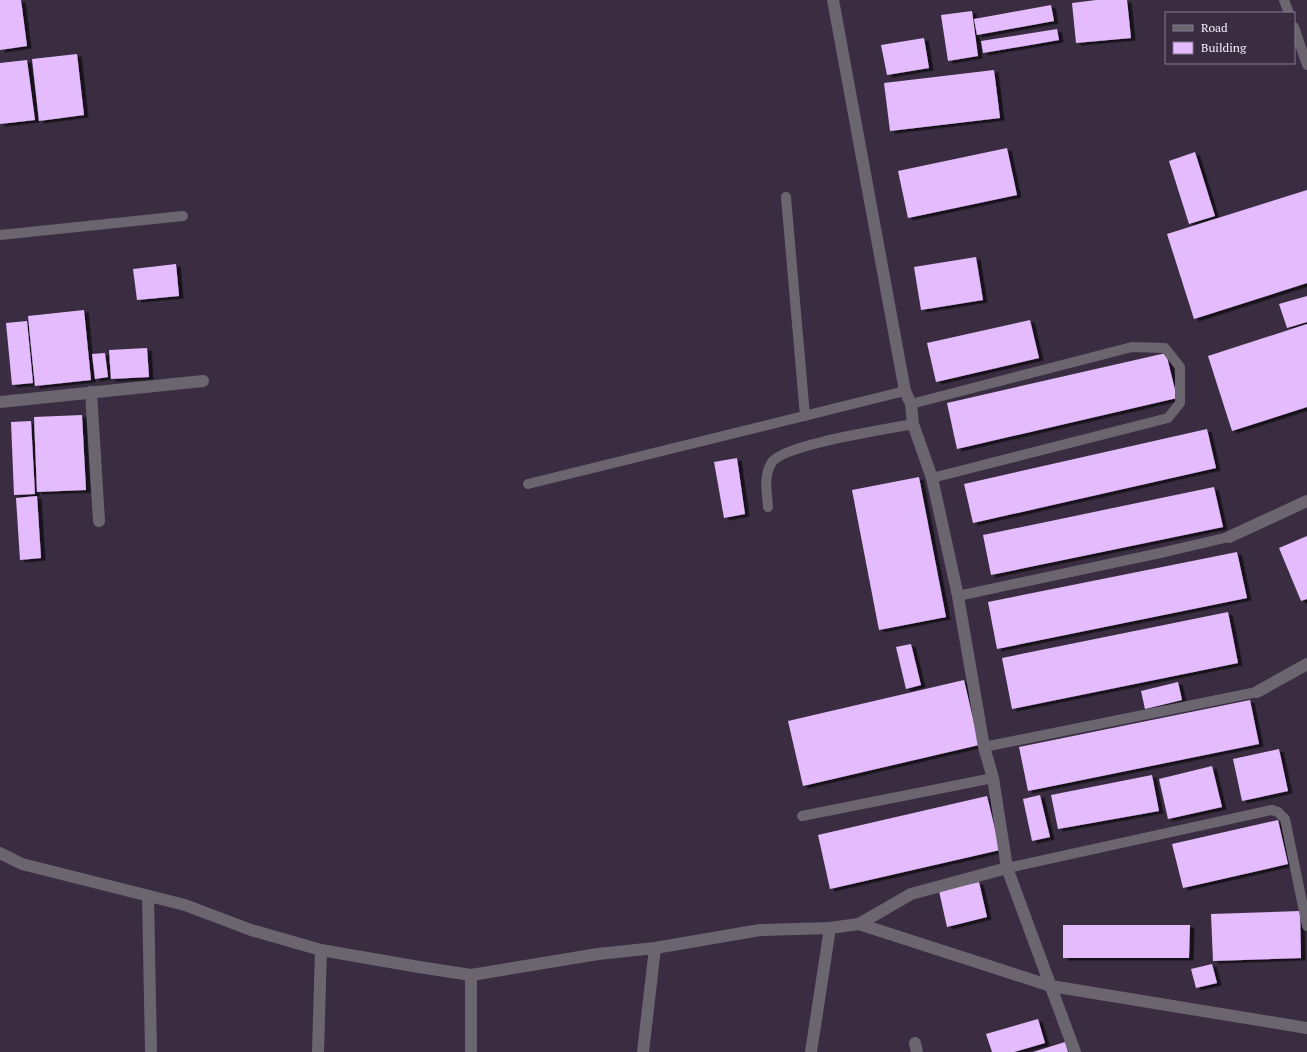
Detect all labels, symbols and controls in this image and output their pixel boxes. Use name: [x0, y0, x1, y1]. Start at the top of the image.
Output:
legend: [1165, 12, 1295, 64]
text: Road: [1201, 20, 1228, 35]
text: Building: [1201, 40, 1247, 55]

